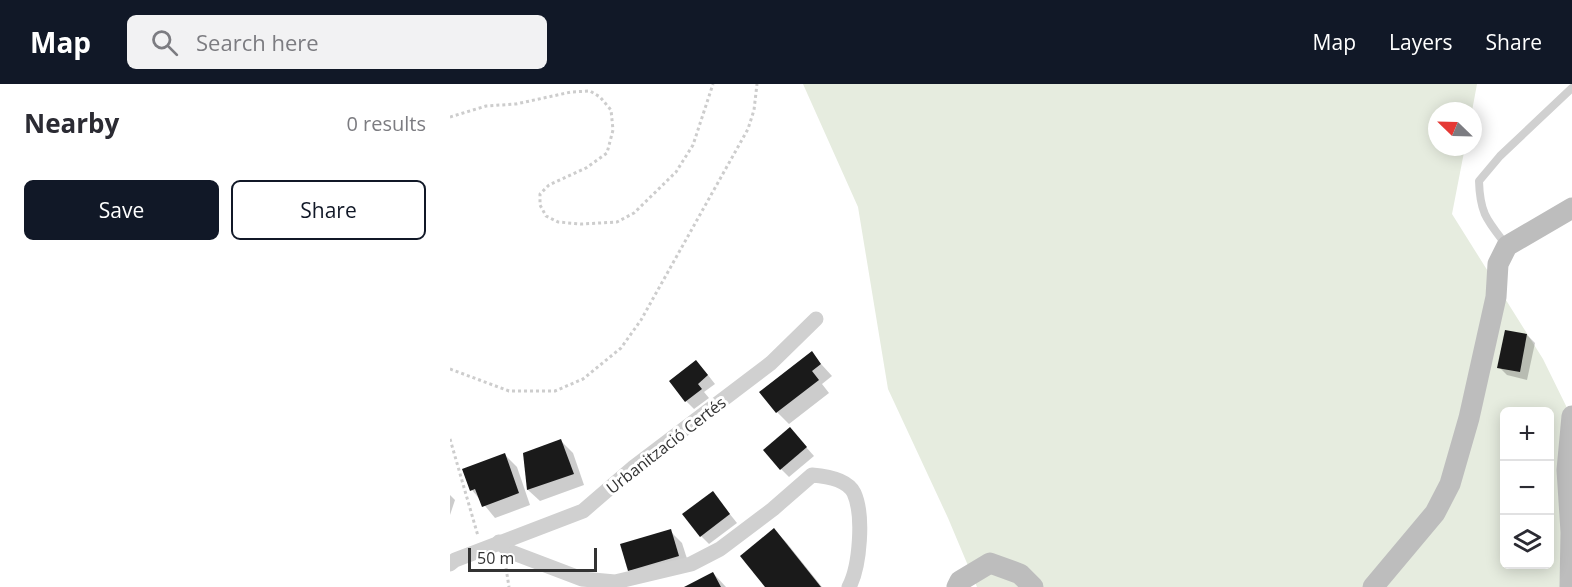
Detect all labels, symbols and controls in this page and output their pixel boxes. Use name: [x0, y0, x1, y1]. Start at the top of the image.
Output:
search box: [127, 15, 547, 69]
text: Map: [30, 23, 91, 61]
icon: search: [148, 26, 181, 59]
text: Search here: [196, 27, 319, 57]
text: Map: [1313, 28, 1356, 56]
text: Layers: [1389, 28, 1453, 56]
text: Share: [1486, 28, 1542, 56]
north arrow: [1428, 102, 1482, 156]
text: Nearby: [24, 105, 119, 141]
text: 0 results: [346, 110, 426, 137]
button: Save: [24, 180, 219, 240]
button: Share: [231, 180, 426, 240]
street label: Urbanització Certés: [602, 391, 730, 499]
map controls: [1500, 407, 1554, 569]
button: +: [1500, 407, 1554, 461]
button: −: [1500, 461, 1554, 515]
button: layers: [1500, 515, 1554, 569]
scale bar: [468, 545, 597, 572]
text: 50 m: [477, 547, 514, 569]

